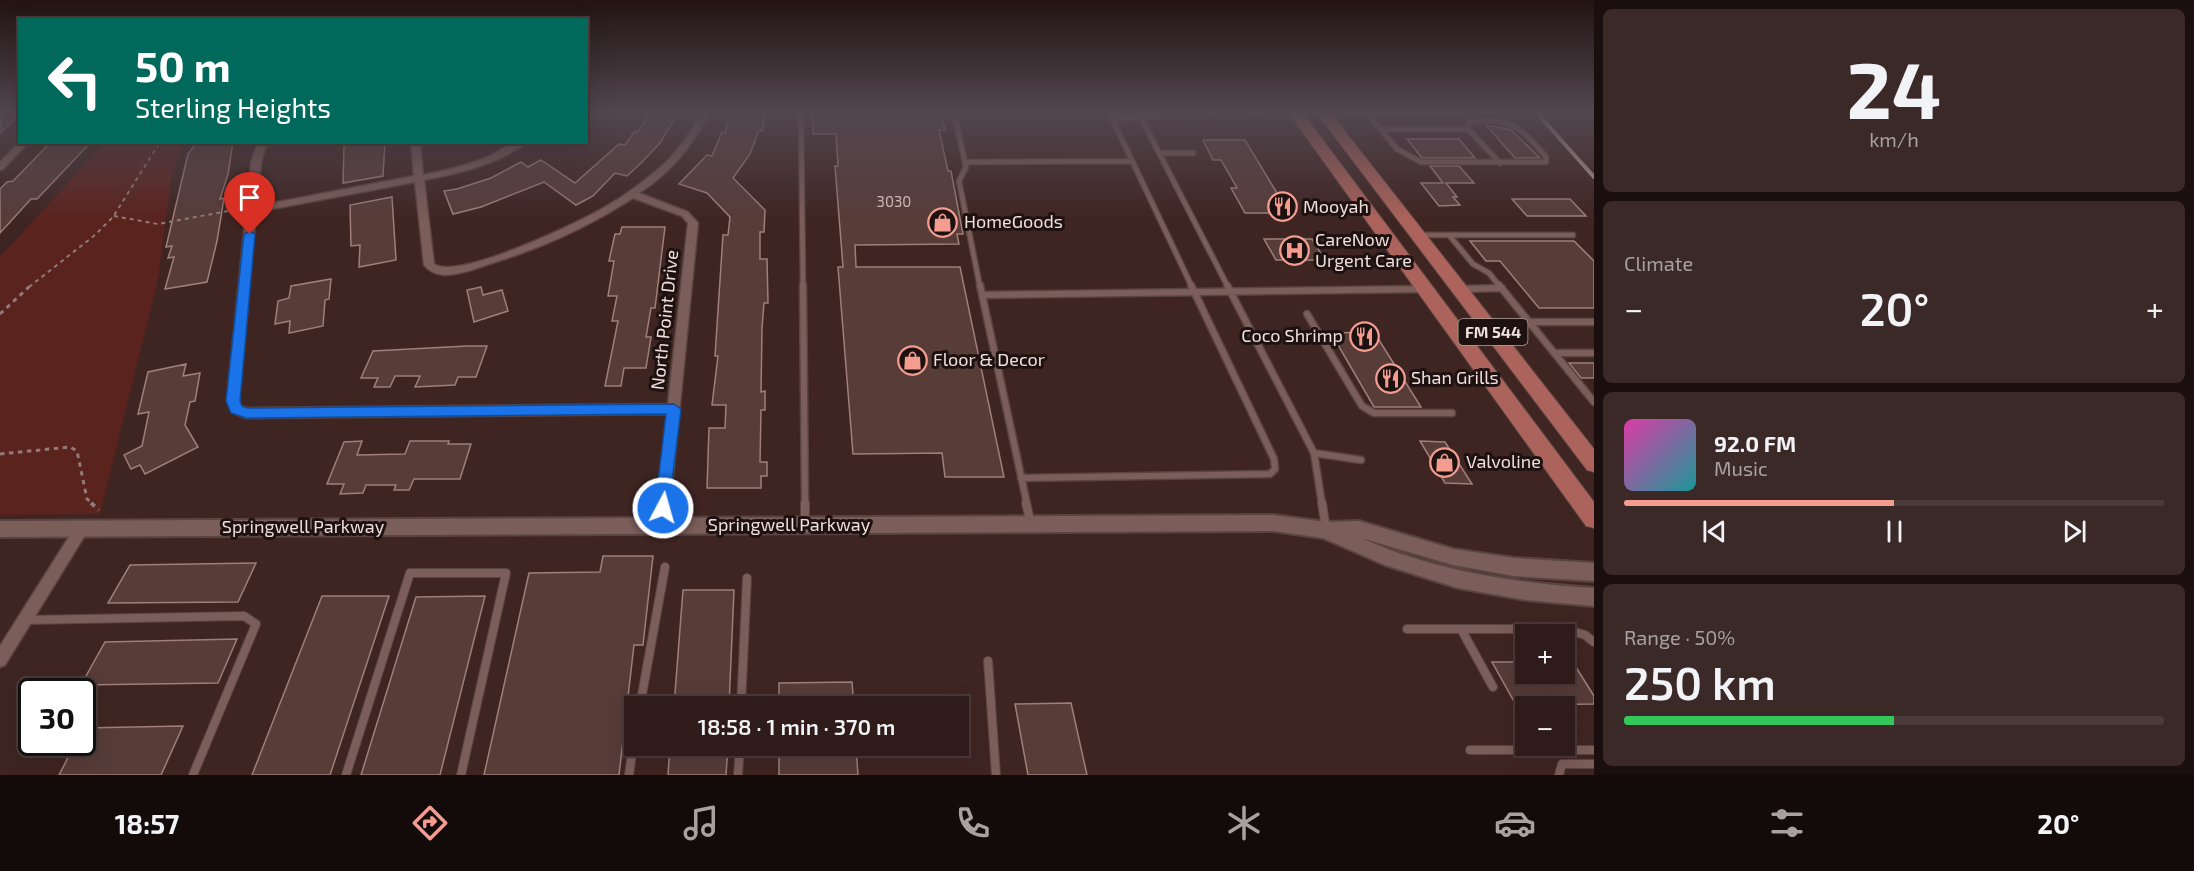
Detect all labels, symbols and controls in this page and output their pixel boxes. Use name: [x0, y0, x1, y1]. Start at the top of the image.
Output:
text: 50 m: [135, 40, 231, 90]
text: 24: [1846, 41, 1942, 135]
icon: left: [36, 42, 114, 120]
text: Sterling Heights: [135, 91, 331, 123]
text: km/h: [1869, 127, 1919, 151]
pin: [224, 172, 275, 234]
icon: arrive: [233, 181, 266, 214]
restaurant icon: Mooyah: [1266, 191, 1298, 223]
house number: 3030: [877, 192, 911, 210]
place label: Mooyah: [1303, 195, 1369, 217]
shop icon: HomeGoods: [927, 206, 959, 238]
place label: HomeGoods: [964, 210, 1063, 232]
place label: CareNow Urgent Care: [1315, 228, 1412, 271]
hospital icon: CareNow Urgent Care: [1278, 234, 1310, 266]
street label: North Point Drive: [646, 249, 682, 391]
text: Climate: [1624, 251, 1693, 275]
text: 20°: [1860, 281, 1929, 335]
text: −: [1624, 288, 1643, 328]
text: +: [2146, 288, 2164, 328]
road number: FM 544: [1458, 319, 1528, 345]
restaurant icon: Coco Shrimp: [1348, 320, 1380, 352]
place label: Coco Shrimp: [1241, 324, 1343, 346]
shop icon: Floor & Decor: [896, 344, 928, 376]
place label: Floor & Decor: [933, 348, 1045, 370]
restaurant icon: Shan Grills: [1374, 362, 1406, 394]
place label: Shan Grills: [1411, 366, 1499, 388]
text: 92.0 FM: [1714, 430, 1796, 456]
shop icon: Valvoline: [1429, 446, 1461, 478]
place label: Valvoline: [1466, 450, 1541, 472]
text: Music: [1714, 456, 1768, 480]
position arrow: [631, 476, 695, 540]
street label: Springwell Parkway: [708, 513, 871, 535]
street label: Springwell Parkway: [222, 515, 385, 537]
icon: previous: [1698, 515, 1731, 548]
icon: pause: [1878, 515, 1911, 548]
icon: next: [2058, 515, 2091, 548]
map controls: [1515, 624, 1575, 756]
button: +: [1515, 624, 1575, 684]
text: Range · 50%: [1624, 625, 1735, 649]
text: 250 km: [1624, 655, 1776, 709]
speed limit sign: 30: [18, 678, 96, 756]
button: −: [1515, 696, 1575, 756]
text: 18:58 · 1 min · 370 m: [698, 713, 895, 739]
icon: directions: [409, 802, 451, 844]
icon: music: [680, 802, 722, 844]
icon: phone: [952, 802, 994, 844]
icon: climate: [1223, 802, 1265, 844]
icon: car: [1494, 802, 1536, 844]
icon: filters: [1766, 802, 1808, 844]
text: 18:57: [115, 807, 179, 839]
text: 20°: [2037, 807, 2079, 839]

